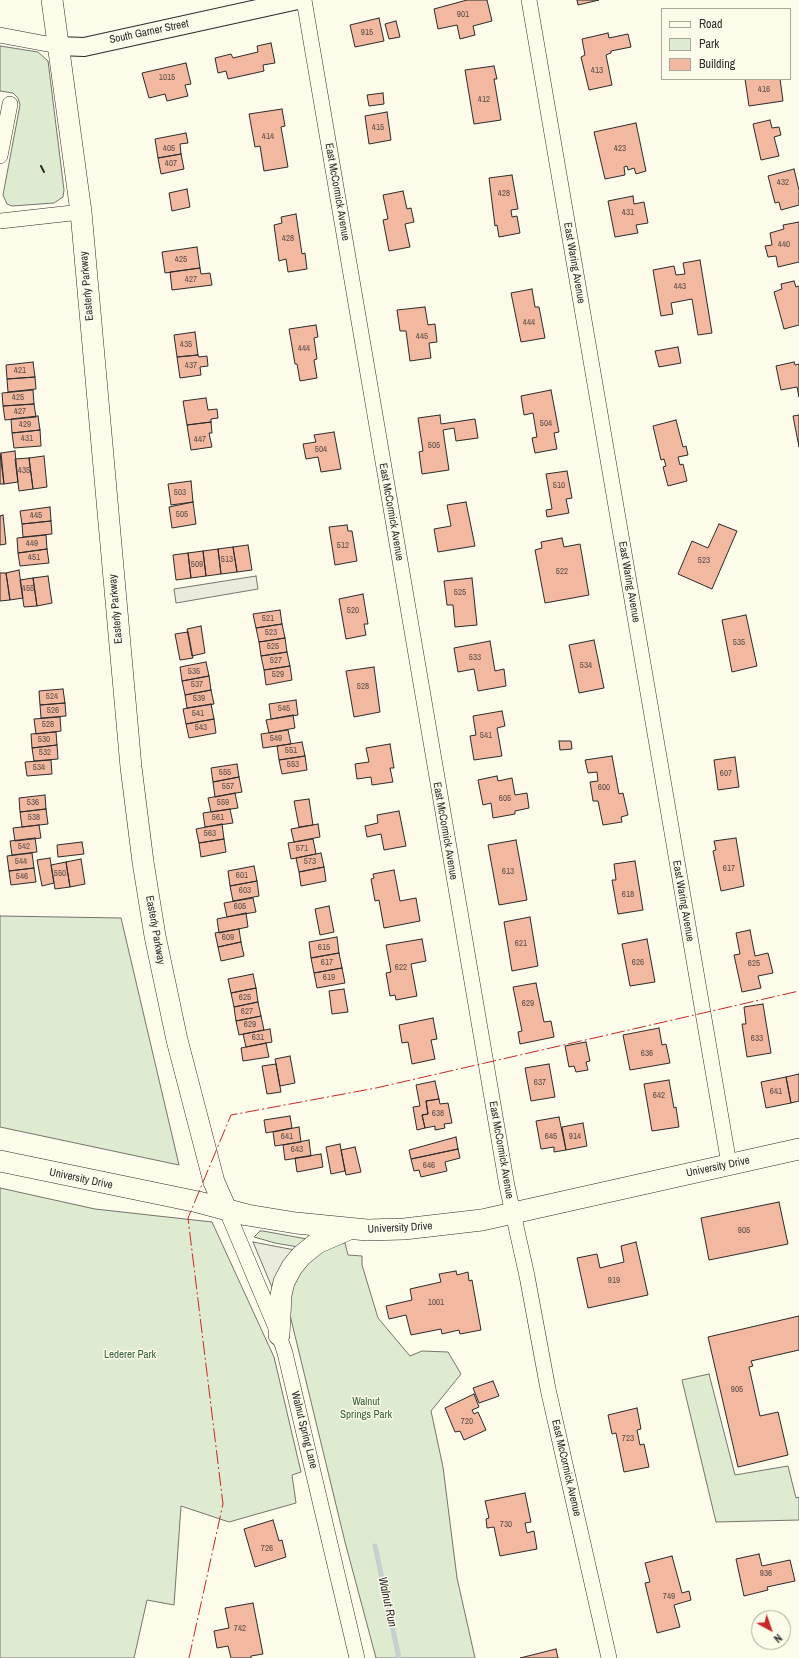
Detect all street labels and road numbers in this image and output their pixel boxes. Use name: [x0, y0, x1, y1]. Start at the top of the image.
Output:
street label: South Garner Street: [108, 17, 190, 47]
street label: East McCormick Avenue: [322, 142, 352, 242]
street label: East Waring Avenue: [560, 221, 588, 305]
street label: Easterly Parkway: [77, 251, 97, 321]
street label: East McCormick Avenue: [376, 462, 406, 562]
street label: East Waring Avenue: [615, 540, 643, 624]
street label: Easterly Parkway: [106, 574, 126, 644]
street label: East McCormick Avenue: [430, 781, 460, 881]
street label: East Waring Avenue: [669, 859, 697, 943]
street label: Easterly Parkway: [142, 895, 168, 965]
street label: East McCormick Avenue: [486, 1100, 516, 1200]
street label: University Drive: [685, 1154, 751, 1180]
street label: University Drive: [48, 1166, 114, 1192]
street label: University Drive: [367, 1220, 433, 1236]
street label: Walnut Spring Lane: [288, 1390, 320, 1470]
street label: East McCormick Avenue: [548, 1418, 584, 1518]

